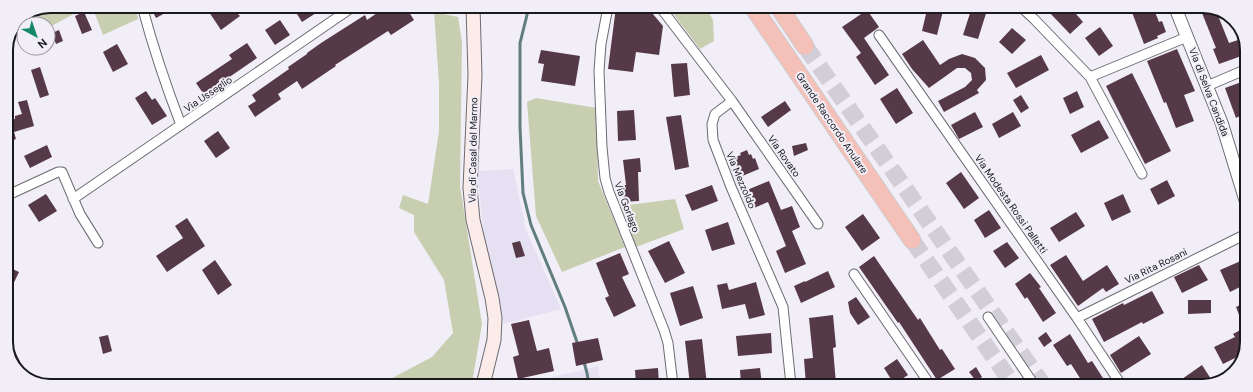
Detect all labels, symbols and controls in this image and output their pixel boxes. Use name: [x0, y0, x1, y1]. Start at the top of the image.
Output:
north arrow: [16, 16, 56, 56]
text: N: [35, 36, 50, 52]
street label: Via di Selva Candida: [1186, 46, 1232, 138]
street label: Grande Raccordo Anulare: [793, 70, 871, 176]
street label: Via Usseglio: [181, 73, 235, 115]
street label: Via di Casal del Marmo: [466, 97, 480, 203]
street label: Via Rovato: [765, 132, 803, 180]
street label: Via Mezzoldo: [723, 149, 759, 211]
street label: Via Modesta Rossi Palletti: [972, 152, 1050, 256]
street label: Via Gorlago: [611, 180, 643, 234]
street label: Via Rita Rosani: [1123, 245, 1189, 287]

